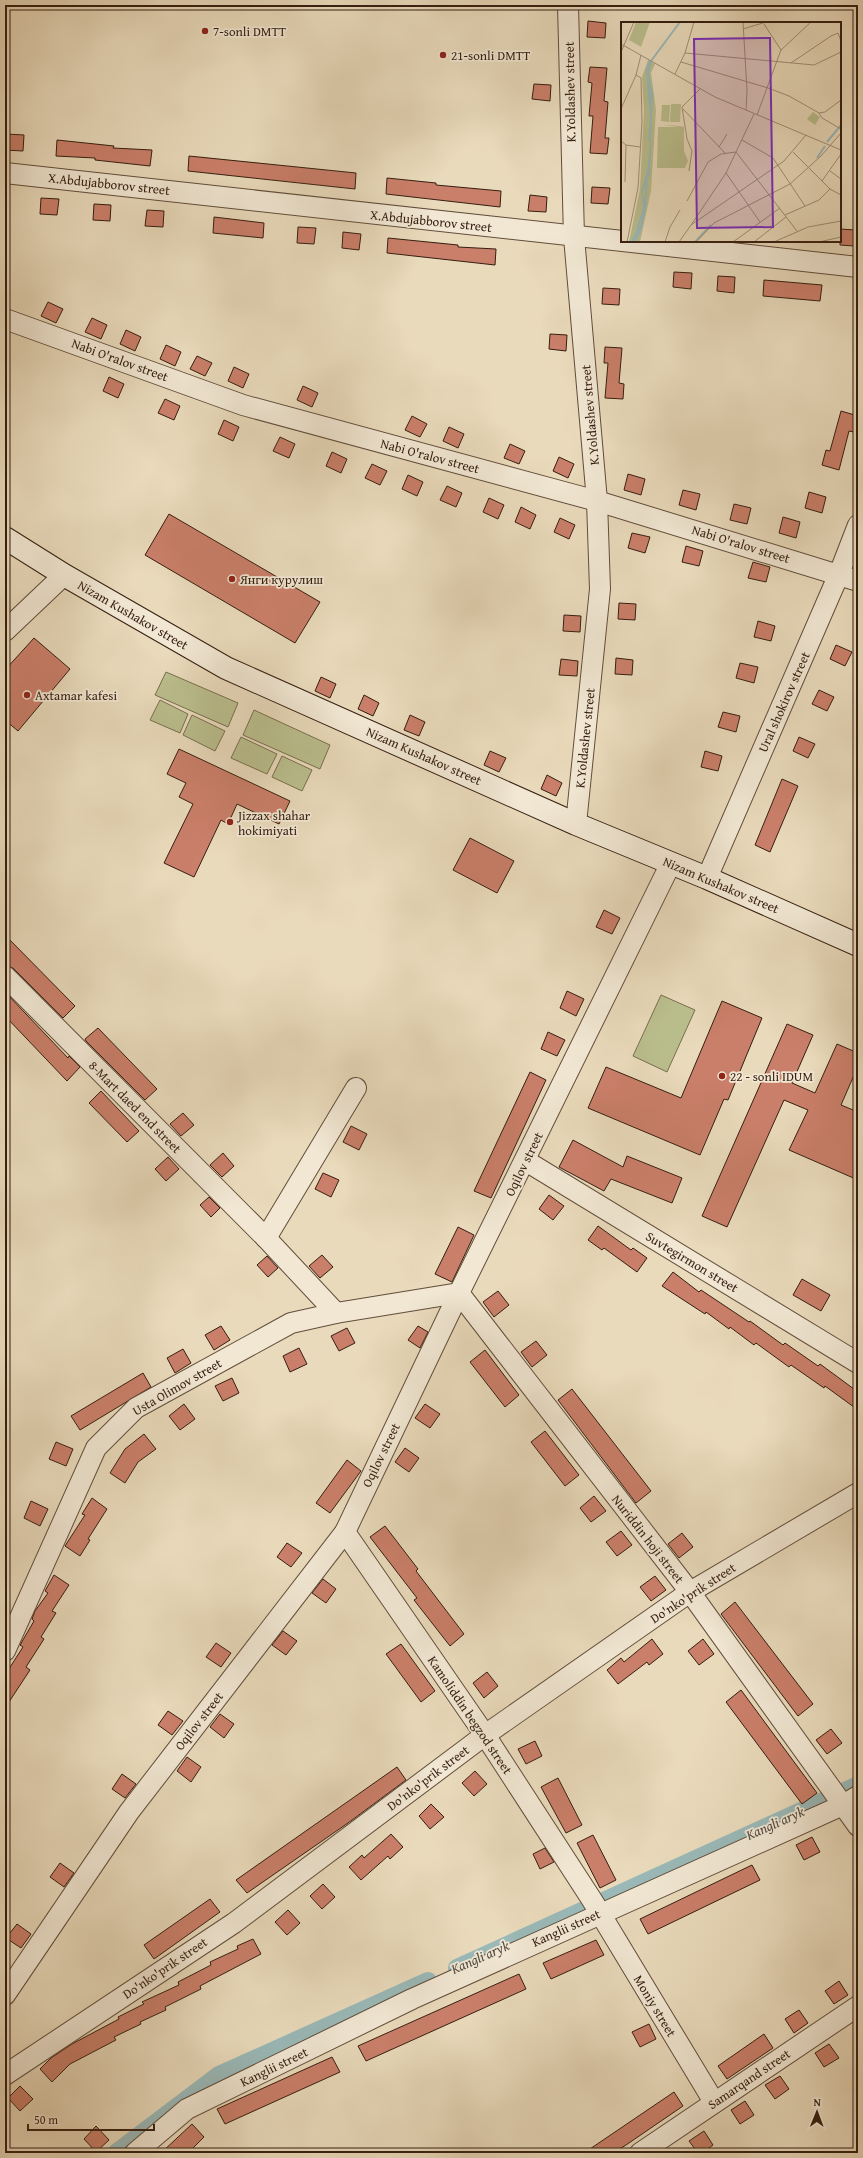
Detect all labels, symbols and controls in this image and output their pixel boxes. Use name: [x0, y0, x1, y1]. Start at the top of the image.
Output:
place label: 7-sonli DMTT: [213, 22, 287, 41]
inset map: [621, 22, 841, 242]
marker: 7-sonli DMTT: [200, 26, 210, 36]
street label: K.Yoldashev street: [560, 41, 580, 143]
place label: 21-sonli DMTT: [451, 46, 531, 65]
marker: 21-sonli DMTT: [438, 50, 448, 60]
street label: X.Abdujabborov street: [47, 168, 171, 200]
street label: X.Abdujabborov street: [369, 205, 493, 237]
street label: Nabi O'ralov street: [69, 334, 171, 386]
street label: K.Yoldashev street: [576, 364, 604, 466]
street label: Nabi O'ralov street: [378, 434, 482, 478]
street label: Nabi O'ralov street: [690, 520, 793, 568]
place label: Янги курулиш: [239, 570, 323, 589]
marker: Янги курулиш: [227, 574, 237, 584]
street label: Nizam Kushakov street: [74, 576, 192, 655]
street label: Ural shokirov street: [753, 648, 815, 755]
place label: Axtamar kafesi: [35, 686, 117, 705]
street label: K.Yoldashev street: [570, 686, 600, 789]
marker: Axtamar kafesi: [22, 690, 32, 700]
street label: Nizam Kushakov street: [363, 722, 485, 790]
place label: Jizzax shahar hokimiyati: [236, 806, 311, 840]
marker: Jizzax shahar hokimiyati: [225, 817, 235, 827]
street label: Nizam Kushakov street: [660, 852, 782, 918]
street label: 8-Mart daed end street: [84, 1056, 186, 1158]
place label: 22 - sonli IDUM: [730, 1067, 813, 1086]
marker: 22 - sonli IDUM: [717, 1071, 727, 1081]
street label: Oqilov street: [500, 1128, 548, 1199]
street label: Suvtegirmon street: [642, 1227, 742, 1297]
street label: Usta Olimov street: [129, 1353, 226, 1420]
street label: Oqilov street: [357, 1419, 405, 1490]
street label: Nuriddin hoji street: [607, 1491, 689, 1588]
street label: Do'nko'prik street: [646, 1558, 740, 1628]
street label: Kamoliddin begzod street: [423, 1652, 517, 1778]
street label: Oqilov street: [170, 1687, 228, 1754]
street label: Do'nko'prik street: [383, 1740, 473, 1815]
water label: Kangli aryk: [742, 1801, 808, 1845]
street label: Kanglii street: [529, 1904, 604, 1952]
street label: Do'nko'prik street: [119, 1932, 212, 2003]
water label: Kangli aryk: [447, 1935, 513, 1979]
street label: Moniy street: [629, 1971, 681, 2041]
street label: Kanglii street: [237, 2042, 311, 2092]
street label: Samarqand street: [704, 2044, 795, 2114]
north arrow: [797, 2092, 837, 2132]
text: N: [813, 2094, 822, 2110]
scale bar: [28, 2106, 154, 2132]
text: 50 m: [34, 2111, 58, 2128]

